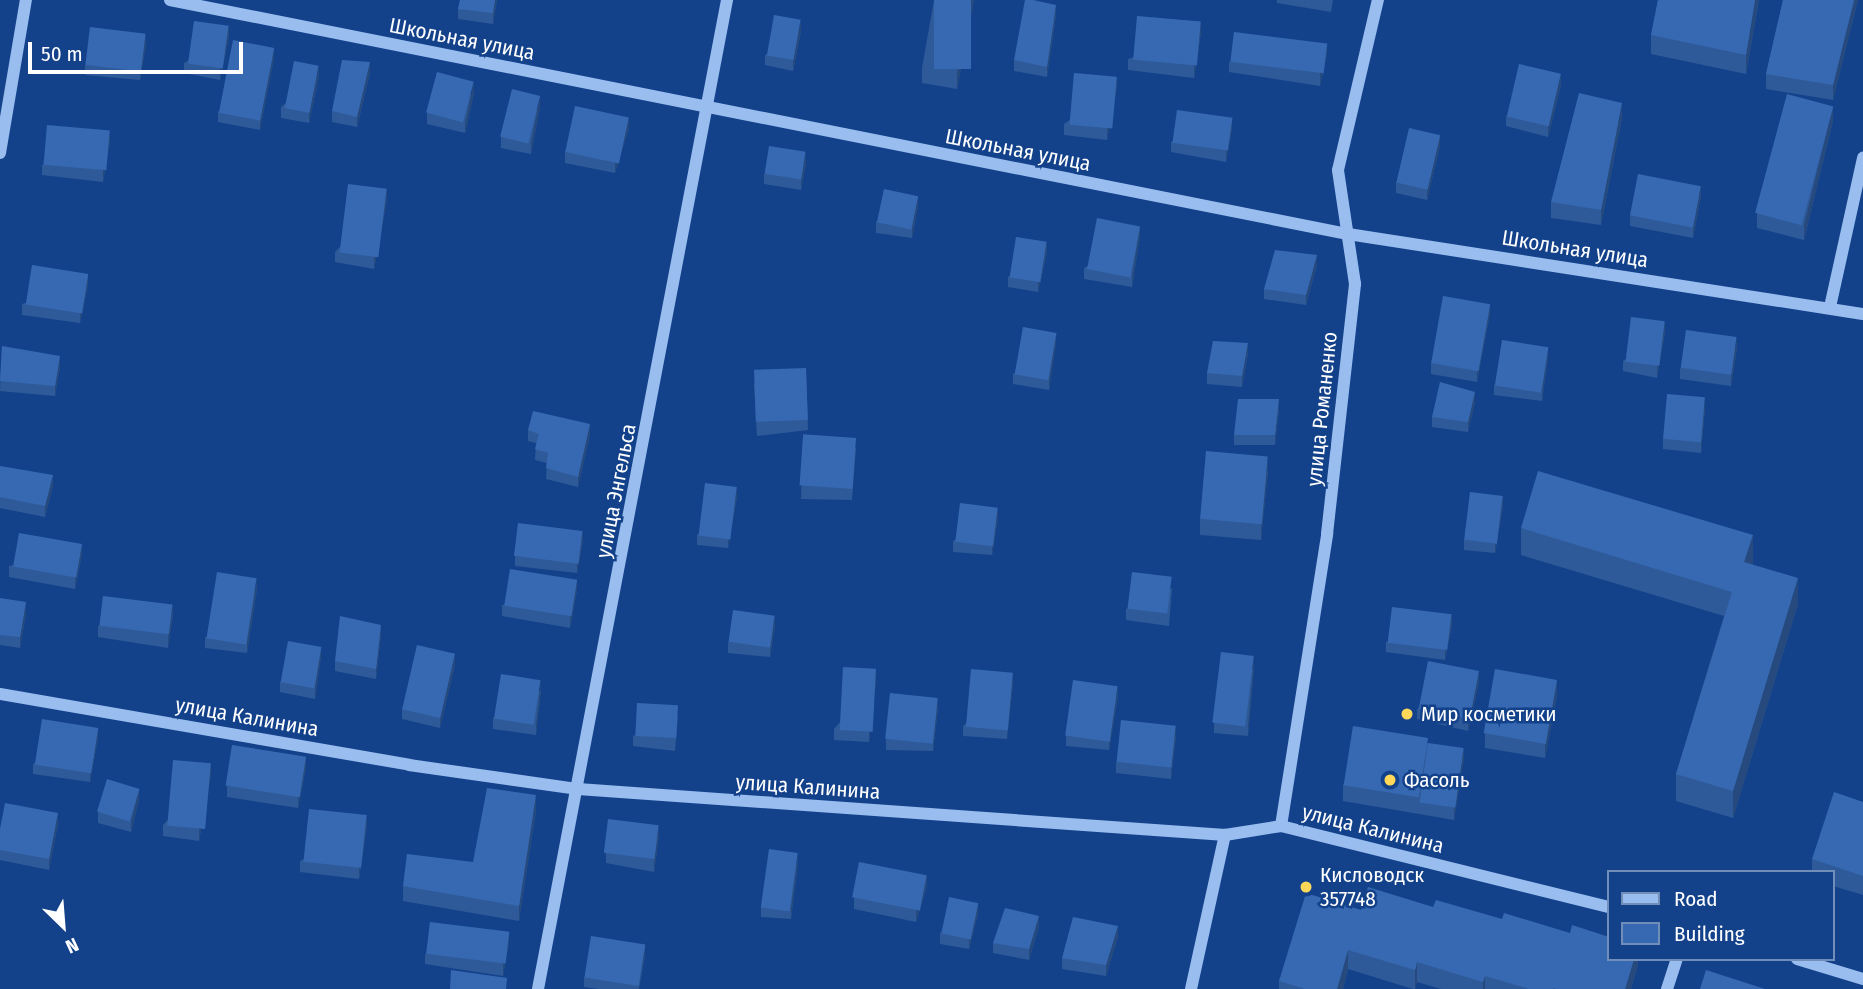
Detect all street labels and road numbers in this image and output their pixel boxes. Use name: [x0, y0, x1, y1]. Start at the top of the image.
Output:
street label: Школьная улица: [387, 13, 537, 65]
street label: Школьная улица: [943, 124, 1093, 176]
street label: Школьная улица: [1500, 225, 1650, 273]
street label: улица Романенко: [1301, 330, 1343, 488]
street label: улица Энгельса: [591, 422, 641, 560]
street label: улица Калинина: [173, 692, 321, 742]
street label: улица Калинина: [735, 769, 881, 805]
street label: улица Калинина: [1300, 799, 1446, 859]

